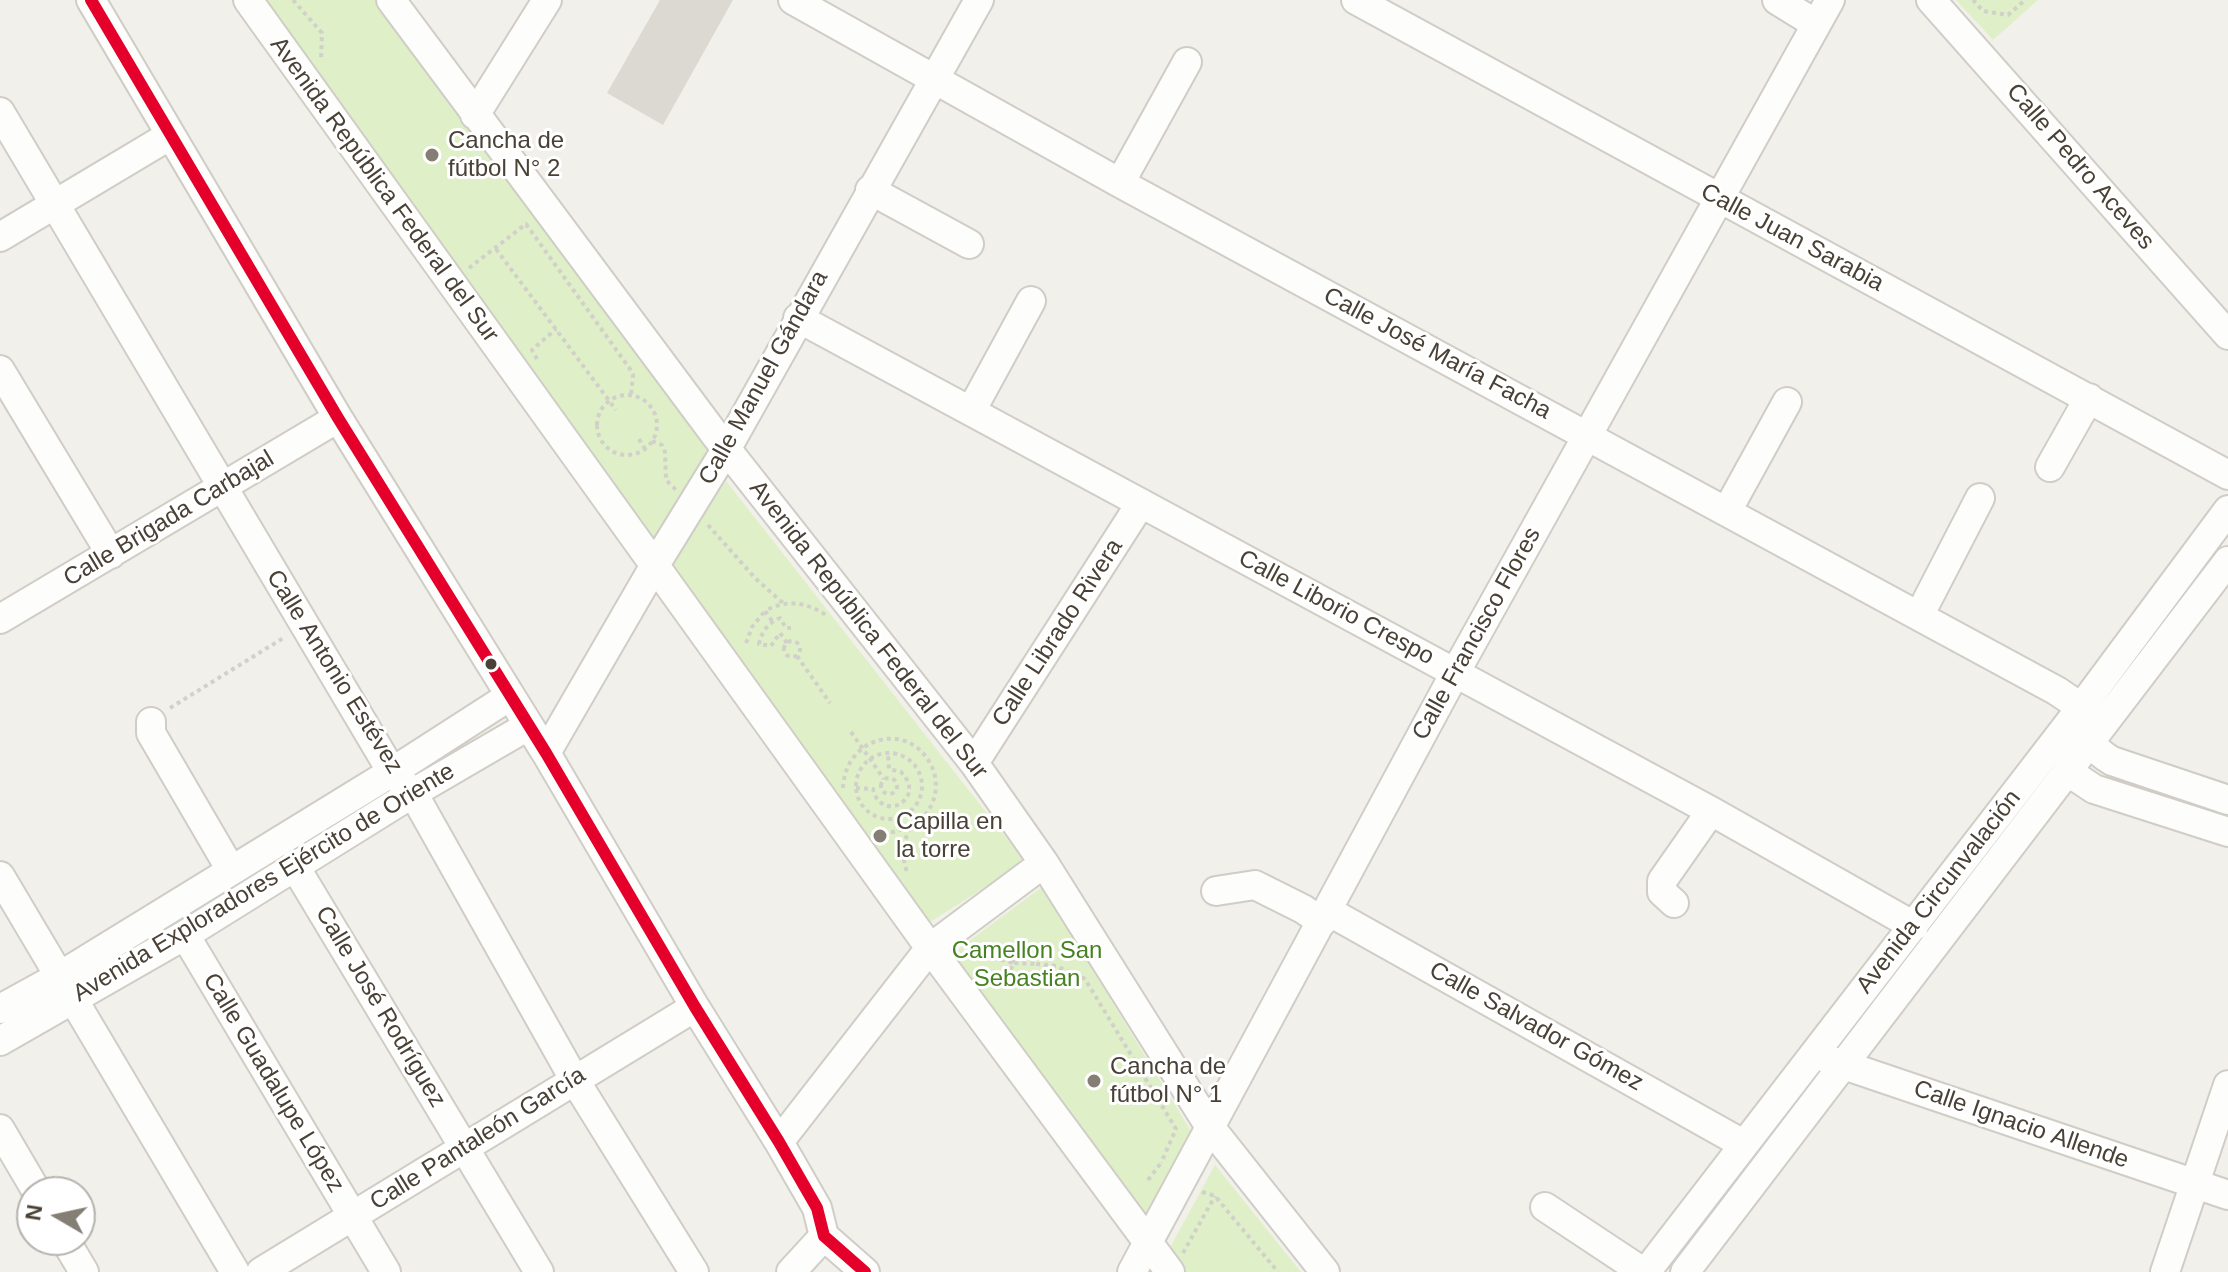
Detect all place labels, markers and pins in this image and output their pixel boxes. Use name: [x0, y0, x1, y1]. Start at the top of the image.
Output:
place label: Cancha de fútbol N° 2: [448, 127, 564, 183]
marker: Cancha de fútbol N° 2: [423, 146, 441, 164]
unlabelled marker: [483, 656, 499, 672]
place label: Capilla en la torre: [896, 808, 1003, 864]
marker: Capilla en la torre: [871, 827, 889, 845]
place label: Cancha de fútbol N° 1: [1110, 1053, 1226, 1109]
marker: Cancha de fútbol N° 1: [1085, 1072, 1103, 1090]

